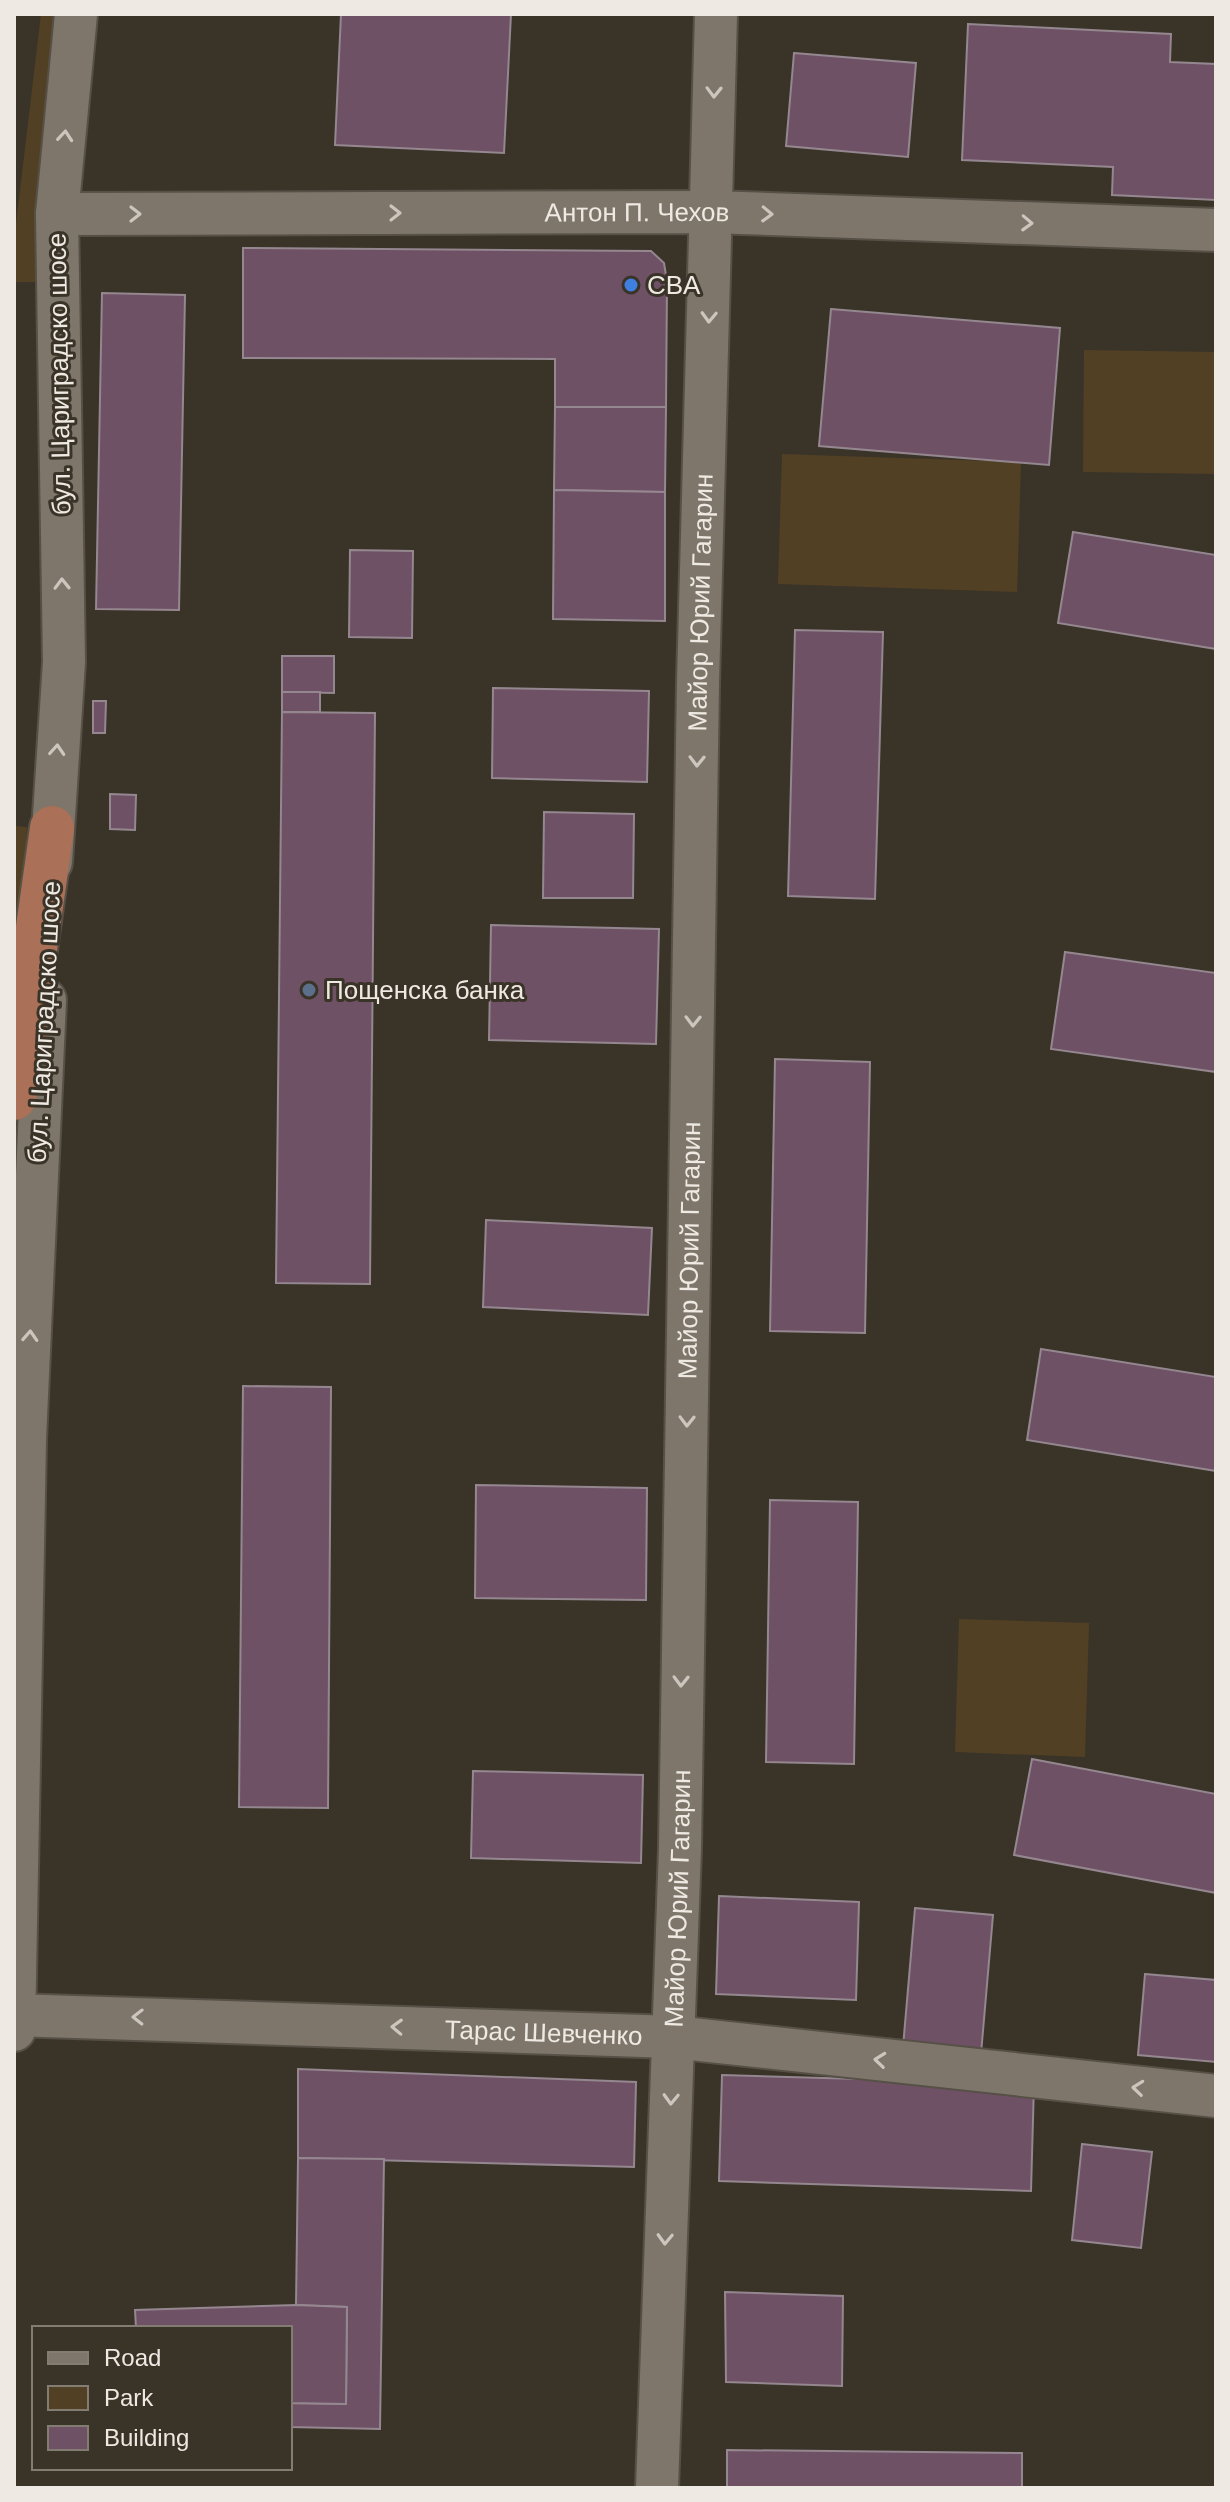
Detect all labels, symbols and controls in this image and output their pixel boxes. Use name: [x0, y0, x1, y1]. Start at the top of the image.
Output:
one-way arrow: [706, 86, 723, 99]
one-way arrow: [56, 129, 73, 142]
street label: Антон П. Чехов: [545, 197, 730, 228]
one-way arrow: [389, 204, 402, 222]
one-way arrow: [129, 205, 142, 223]
one-way arrow: [761, 205, 774, 222]
one-way arrow: [1021, 215, 1034, 232]
street label: бул. Цариградско шосе: [42, 233, 76, 515]
place label: CBA: [647, 270, 701, 300]
marker: CBA: [622, 276, 640, 294]
one-way arrow: [701, 311, 718, 324]
street label: Майор Юрий Гагарин: [682, 473, 719, 732]
one-way arrow: [54, 577, 71, 590]
one-way arrow: [49, 743, 66, 756]
one-way arrow: [688, 755, 706, 768]
street label: бул. Цариградско шосе: [22, 880, 66, 1164]
place label: Пощенска банка: [325, 975, 525, 1005]
marker: Пощенска банка: [300, 981, 318, 999]
one-way arrow: [684, 1015, 702, 1028]
street label: Майор Юрий Гагарин: [672, 1121, 706, 1380]
one-way arrow: [21, 1329, 38, 1342]
one-way arrow: [678, 1415, 696, 1428]
one-way arrow: [672, 1675, 690, 1688]
street label: Майор Юрий Гагарин: [659, 1769, 696, 2028]
one-way arrow: [131, 2008, 144, 2026]
street label: Тарас Шевченко: [444, 2014, 643, 2051]
one-way arrow: [390, 2018, 403, 2035]
one-way arrow: [873, 2051, 886, 2068]
one-way arrow: [1132, 2079, 1145, 2096]
one-way arrow: [662, 2093, 679, 2106]
one-way arrow: [657, 2233, 674, 2246]
legend: [32, 2326, 292, 2470]
text: Road: [104, 2344, 161, 2371]
text: Park: [104, 2384, 154, 2411]
text: Building: [104, 2424, 189, 2451]

